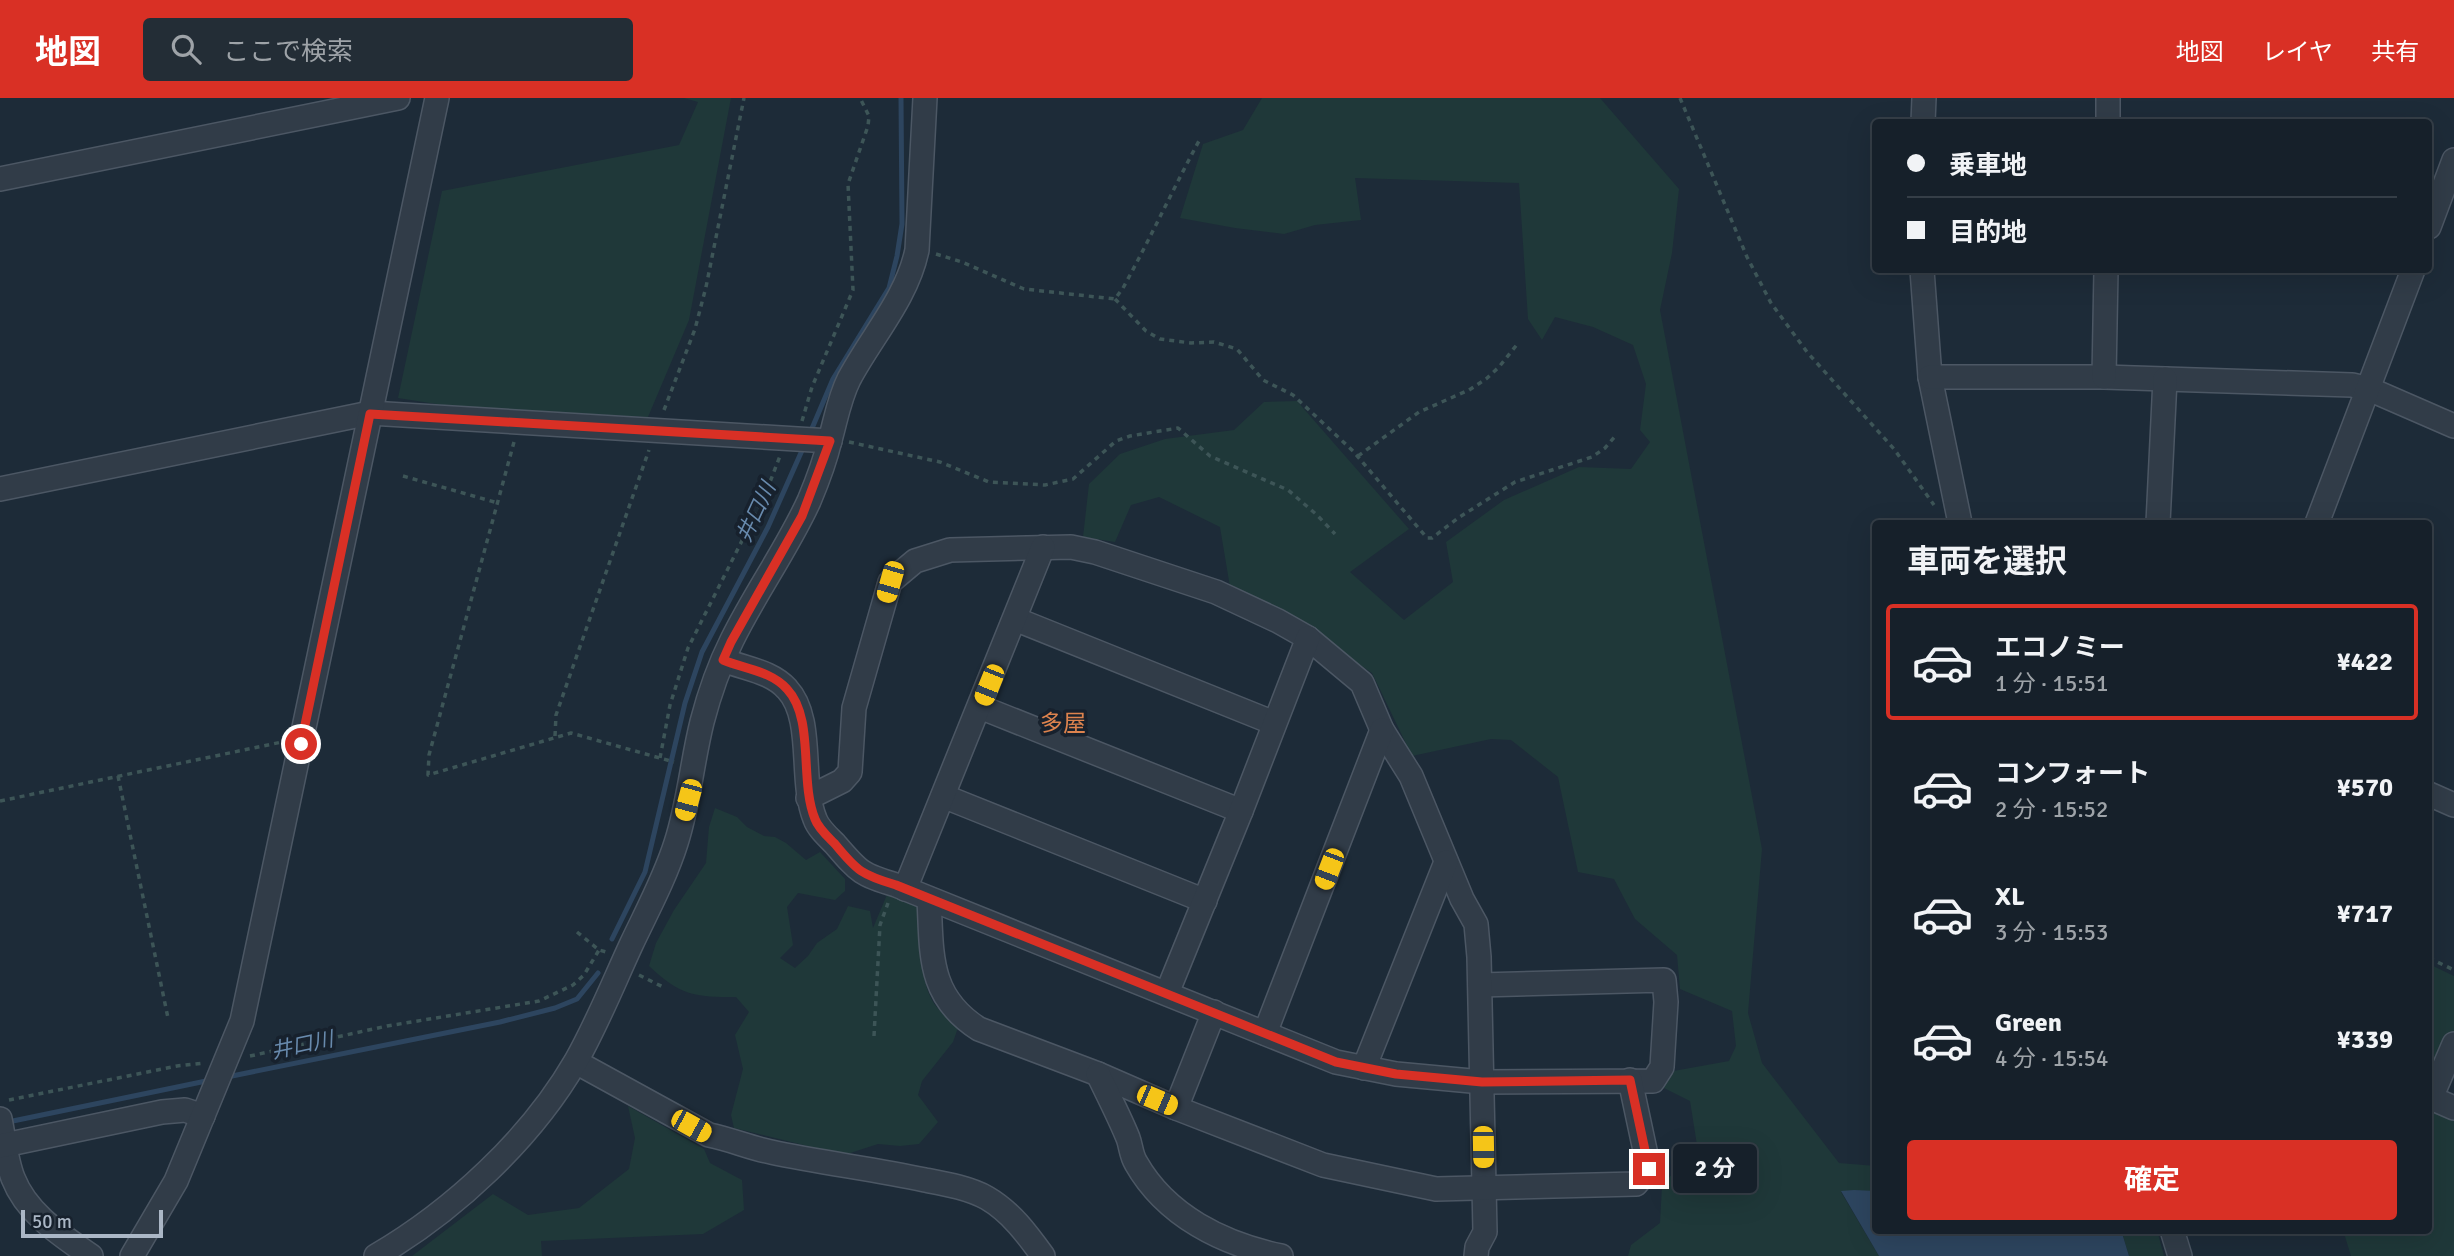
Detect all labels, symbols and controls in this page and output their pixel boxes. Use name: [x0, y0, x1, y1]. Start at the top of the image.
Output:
search box: [143, 18, 633, 81]
icon: search: [167, 30, 205, 68]
text: 地図: [35, 32, 101, 73]
text: ここで検索: [223, 36, 353, 68]
text: 地図: [2176, 37, 2224, 67]
text: レイヤ: [2262, 37, 2333, 67]
text: 共有: [2371, 37, 2419, 67]
text: 乗車地: [1949, 150, 2027, 182]
text: 目的地: [1949, 217, 2027, 249]
water label: 井口川: [731, 476, 782, 546]
text: 車両を選択: [1907, 542, 2067, 581]
car: [875, 559, 906, 605]
icon: car: [1911, 631, 1974, 694]
text: エコノミー: [1995, 632, 2125, 664]
text: ¥422: [2337, 646, 2393, 678]
car: [972, 662, 1007, 708]
text: 1 分 · 15:51: [1995, 669, 2108, 698]
district label: 多屋: [1040, 709, 1086, 738]
route start: [285, 728, 317, 760]
icon: car: [1911, 757, 1974, 820]
text: コンフォート: [1995, 758, 2150, 790]
text: ¥570: [2337, 772, 2393, 804]
car: [673, 777, 704, 823]
text: 2 分 · 15:52: [1995, 795, 2108, 824]
car: [1312, 846, 1347, 892]
text: XL: [1995, 881, 2025, 913]
icon: car: [1911, 883, 1974, 946]
text: ¥717: [2337, 898, 2393, 930]
text: 3 分 · 15:53: [1995, 918, 2108, 947]
text: Green: [1995, 1007, 2062, 1039]
icon: car: [1911, 1009, 1974, 1072]
text: ¥339: [2337, 1024, 2393, 1056]
water label: 井口川: [268, 1025, 337, 1064]
text: 4 分 · 15:54: [1995, 1044, 2108, 1073]
car: [1134, 1082, 1181, 1118]
car: [668, 1107, 715, 1145]
car: [1473, 1126, 1494, 1168]
button: 確定: [1907, 1140, 2397, 1220]
callout: 2 分: [1674, 1144, 1758, 1194]
route end: [1633, 1153, 1665, 1185]
text: 2 分: [1695, 1154, 1735, 1183]
scale bar: [21, 1207, 163, 1239]
text: 50 m: [32, 1210, 72, 1234]

